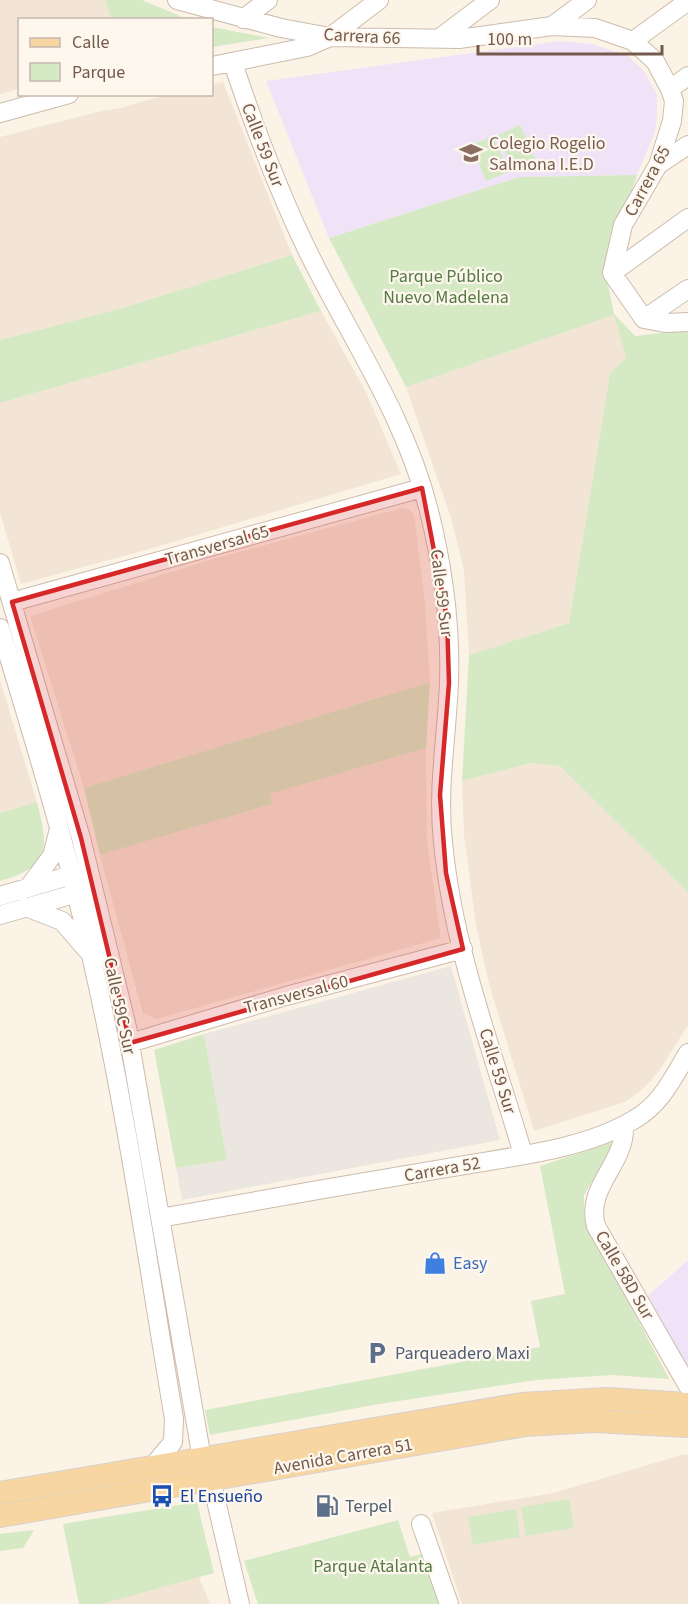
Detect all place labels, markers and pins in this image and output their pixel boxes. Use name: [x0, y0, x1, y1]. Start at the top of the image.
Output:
place label: Colegio Rogelio Salmona I.E.D: [489, 131, 606, 177]
school or university icon: Colegio Rogelio Salmona I.E.D: [458, 140, 484, 166]
shop icon: Easy: [422, 1250, 448, 1276]
place label: Easy: [453, 1251, 488, 1276]
parking icon: Parqueadero Maxi: [364, 1340, 390, 1366]
place label: Parqueadero Maxi: [395, 1341, 530, 1366]
bus stop icon: El Ensueño: [149, 1483, 175, 1509]
place label: El Ensueño: [180, 1484, 263, 1509]
fuel station icon: Terpel: [314, 1493, 340, 1519]
place label: Terpel: [345, 1494, 392, 1519]

